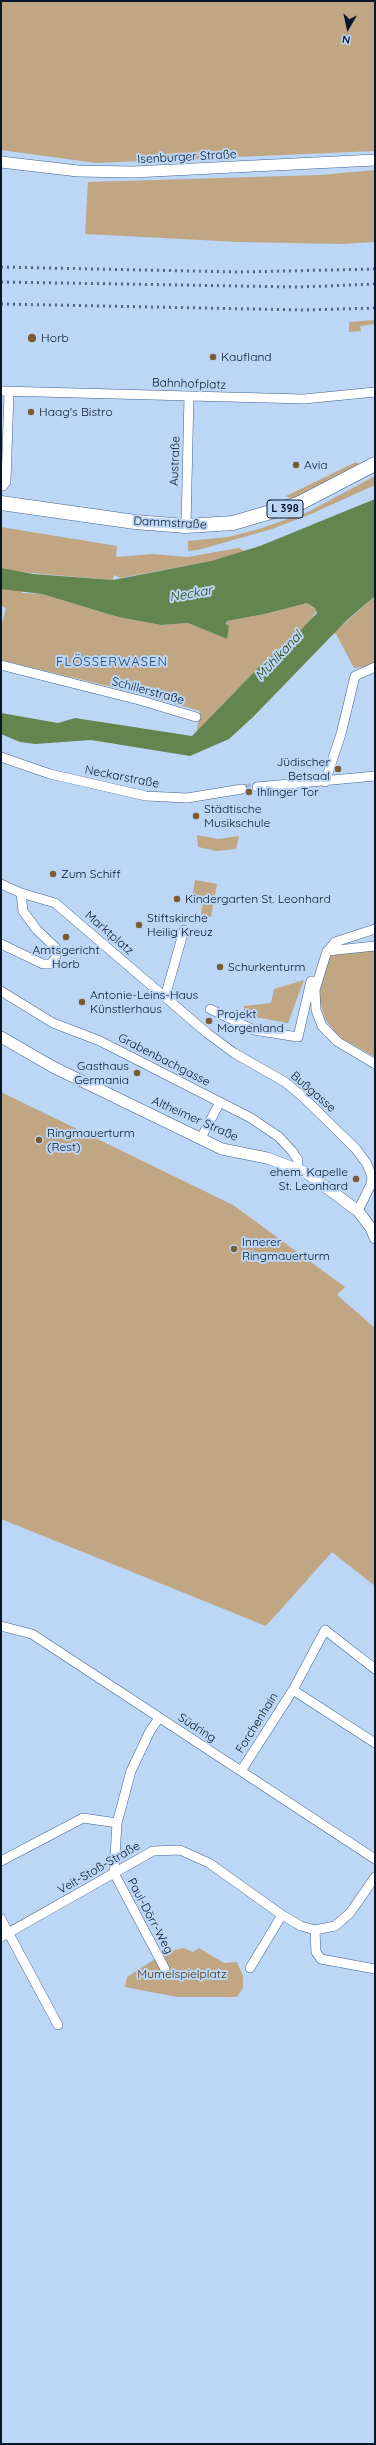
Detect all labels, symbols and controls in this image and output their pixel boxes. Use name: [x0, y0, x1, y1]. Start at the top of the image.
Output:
north arrow: [328, 8, 368, 48]
text: N: [341, 32, 351, 47]
street label: Isenburger Straße: [137, 147, 237, 167]
place label: Horb: [41, 331, 69, 345]
marker: Horb: [26, 332, 38, 344]
place label: Kaufland: [221, 350, 272, 364]
marker: Kaufland: [208, 352, 218, 362]
street label: Bahnhofplatz: [152, 376, 226, 392]
place label: Haag's Bistro: [39, 405, 113, 419]
marker: Haag's Bistro: [26, 407, 36, 417]
street label: Austraße: [167, 436, 183, 486]
place label: Avia: [304, 458, 328, 472]
marker: Avia: [291, 460, 301, 470]
road number: L 398: [267, 500, 303, 518]
street label: Dammstraße: [133, 514, 207, 532]
water label: Neckar: [168, 583, 214, 605]
water label: Mühlkanal: [252, 628, 306, 684]
district label: FLÖSSERWASEN: [56, 654, 168, 670]
street label: Schillerstraße: [110, 674, 186, 708]
place label: Jüdischer Betsaal: [276, 755, 330, 783]
street label: Neckarstraße: [84, 763, 160, 791]
marker: Jüdischer Betsaal: [333, 764, 343, 774]
place label: Ihlinger Tor: [257, 785, 319, 799]
marker: Ihlinger Tor: [244, 787, 254, 797]
place label: Städtische Musikschule: [204, 802, 270, 830]
marker: Städtische Musikschule: [191, 811, 201, 821]
place label: Zum Schiff: [61, 867, 121, 881]
marker: Zum Schiff: [48, 869, 58, 879]
place label: Kindergarten St. Leonhard: [185, 892, 331, 906]
marker: Kindergarten St. Leonhard: [172, 894, 182, 904]
street label: Marktplatz: [82, 908, 136, 958]
place label: Stiftskirche Heilig Kreuz: [147, 911, 213, 939]
marker: Stiftskirche Heilig Kreuz: [134, 920, 144, 930]
marker: Amtsgericht Horb: [61, 932, 71, 942]
place label: Amtsgericht Horb: [33, 943, 99, 971]
place label: Schurkenturm: [228, 960, 306, 974]
marker: Schurkenturm: [215, 962, 225, 972]
place label: Antonie-Leins-Haus Künstlerhaus: [90, 988, 198, 1016]
marker: Antonie-Leins-Haus Künstlerhaus: [77, 997, 87, 1007]
place label: Projekt Morgenland: [217, 1007, 284, 1035]
marker: Projekt Morgenland: [204, 1016, 214, 1026]
street label: Grabenbachgasse: [116, 1031, 212, 1089]
place label: Gasthaus Germania: [74, 1059, 129, 1087]
marker: Gasthaus Germania: [132, 1068, 142, 1078]
street label: Bußgasse: [288, 1069, 338, 1115]
street label: Altheimer Straße: [150, 1094, 240, 1144]
place label: Ringmauerturm (Rest): [47, 1126, 135, 1154]
marker: Ringmauerturm (Rest): [34, 1135, 44, 1145]
place label: ehem. Kapelle St. Leonhard: [270, 1165, 348, 1193]
marker: ehem. Kapelle St. Leonhard: [351, 1174, 361, 1184]
place label: Innerer Ringmauerturm: [242, 1235, 330, 1263]
marker: Innerer Ringmauerturm: [229, 1244, 239, 1254]
street label: Forchenhain: [233, 1690, 281, 1756]
street label: Südring: [175, 1710, 219, 1746]
street label: Veit-Stoß-Straße: [55, 1839, 143, 1897]
street label: Paul-Dörr-Weg: [124, 1876, 176, 1956]
park label: Mumelspielplatz: [137, 1967, 227, 1981]

